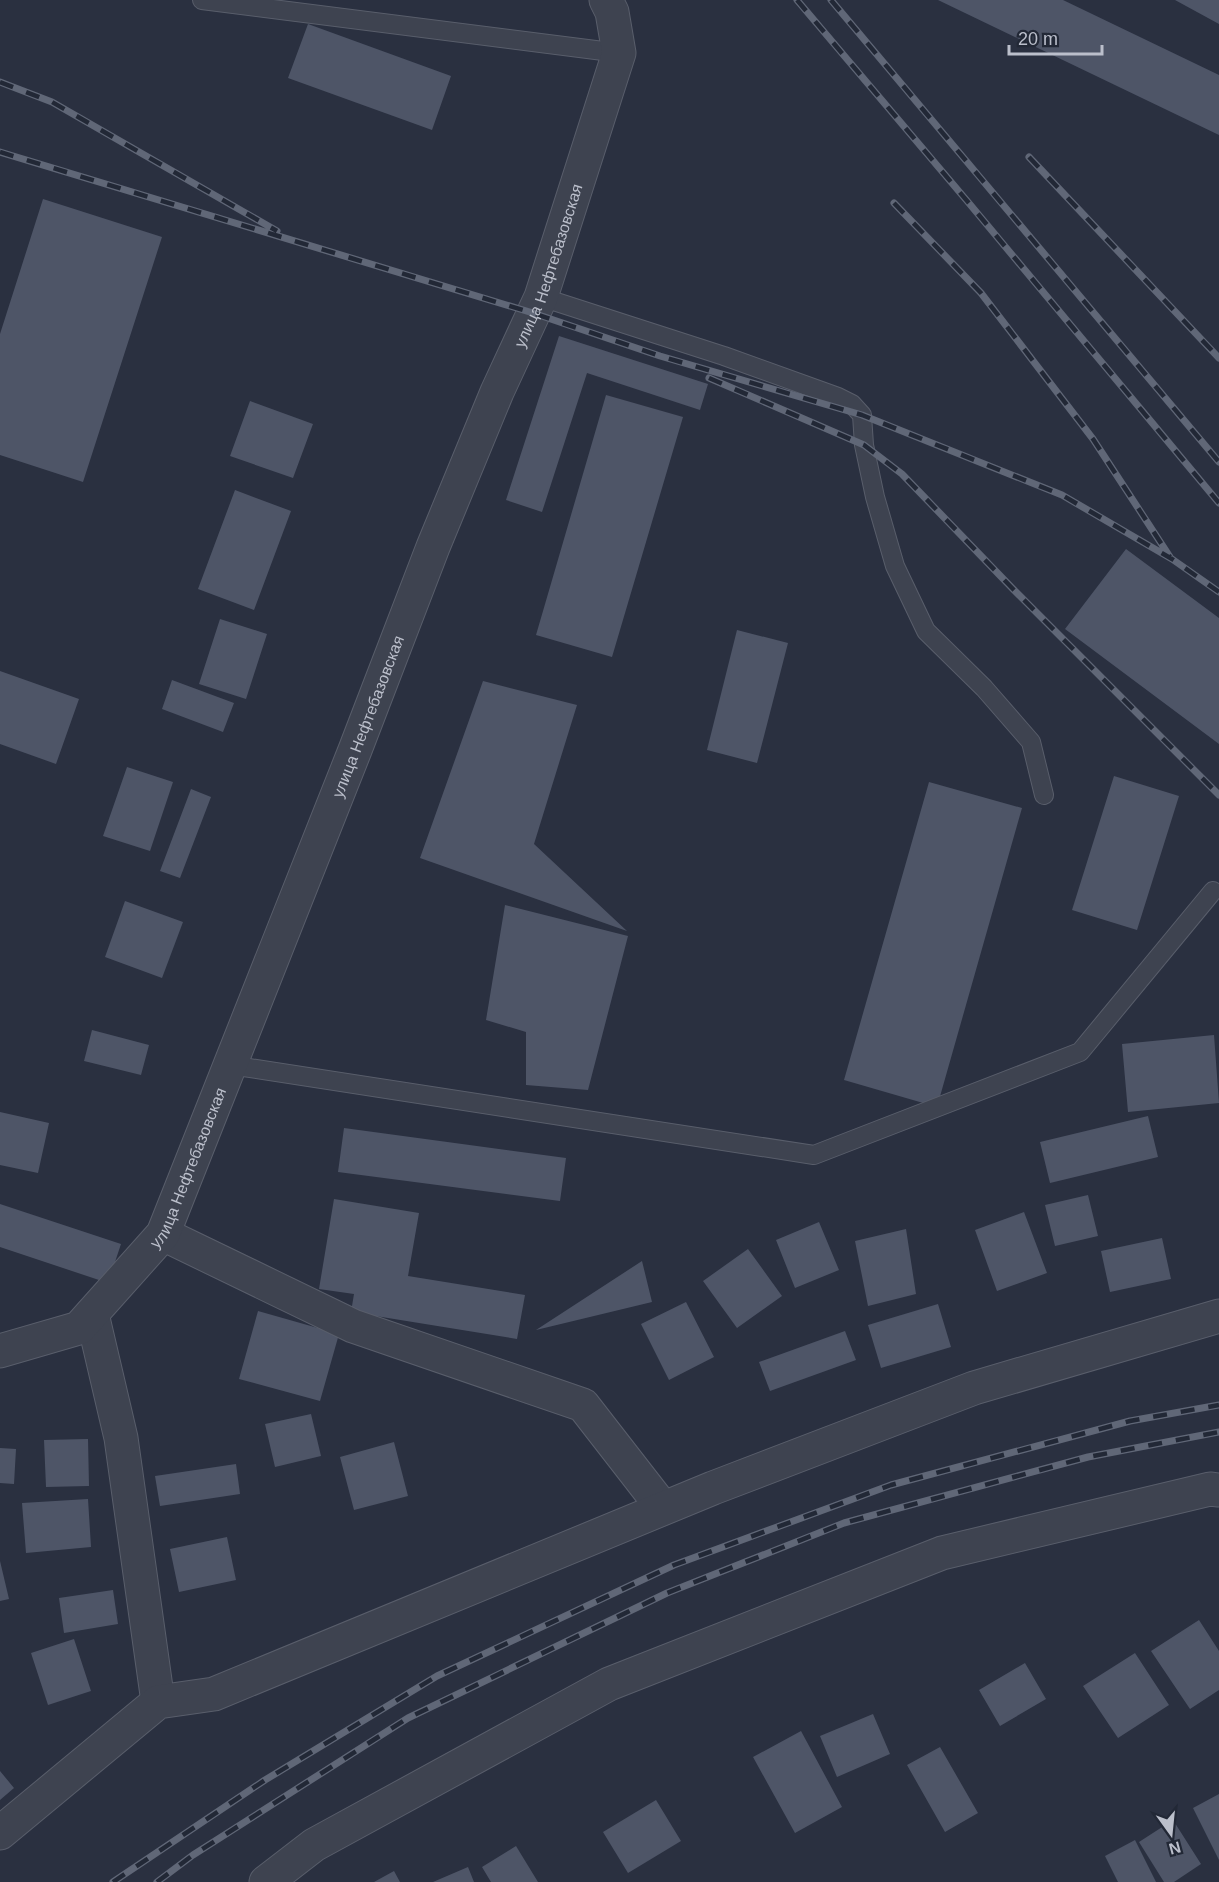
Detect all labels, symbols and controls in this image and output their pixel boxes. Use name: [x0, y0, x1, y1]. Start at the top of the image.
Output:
scale bar: [1009, 18, 1102, 56]
text: 20 m: [1018, 29, 1058, 49]
street label: улица Нефтебазовская: [511, 182, 585, 350]
street label: улица Нефтебазовская: [329, 633, 407, 800]
street label: улица Нефтебазовская: [146, 1085, 229, 1251]
north arrow: [1141, 1804, 1201, 1864]
text: N: [1167, 1838, 1183, 1858]

